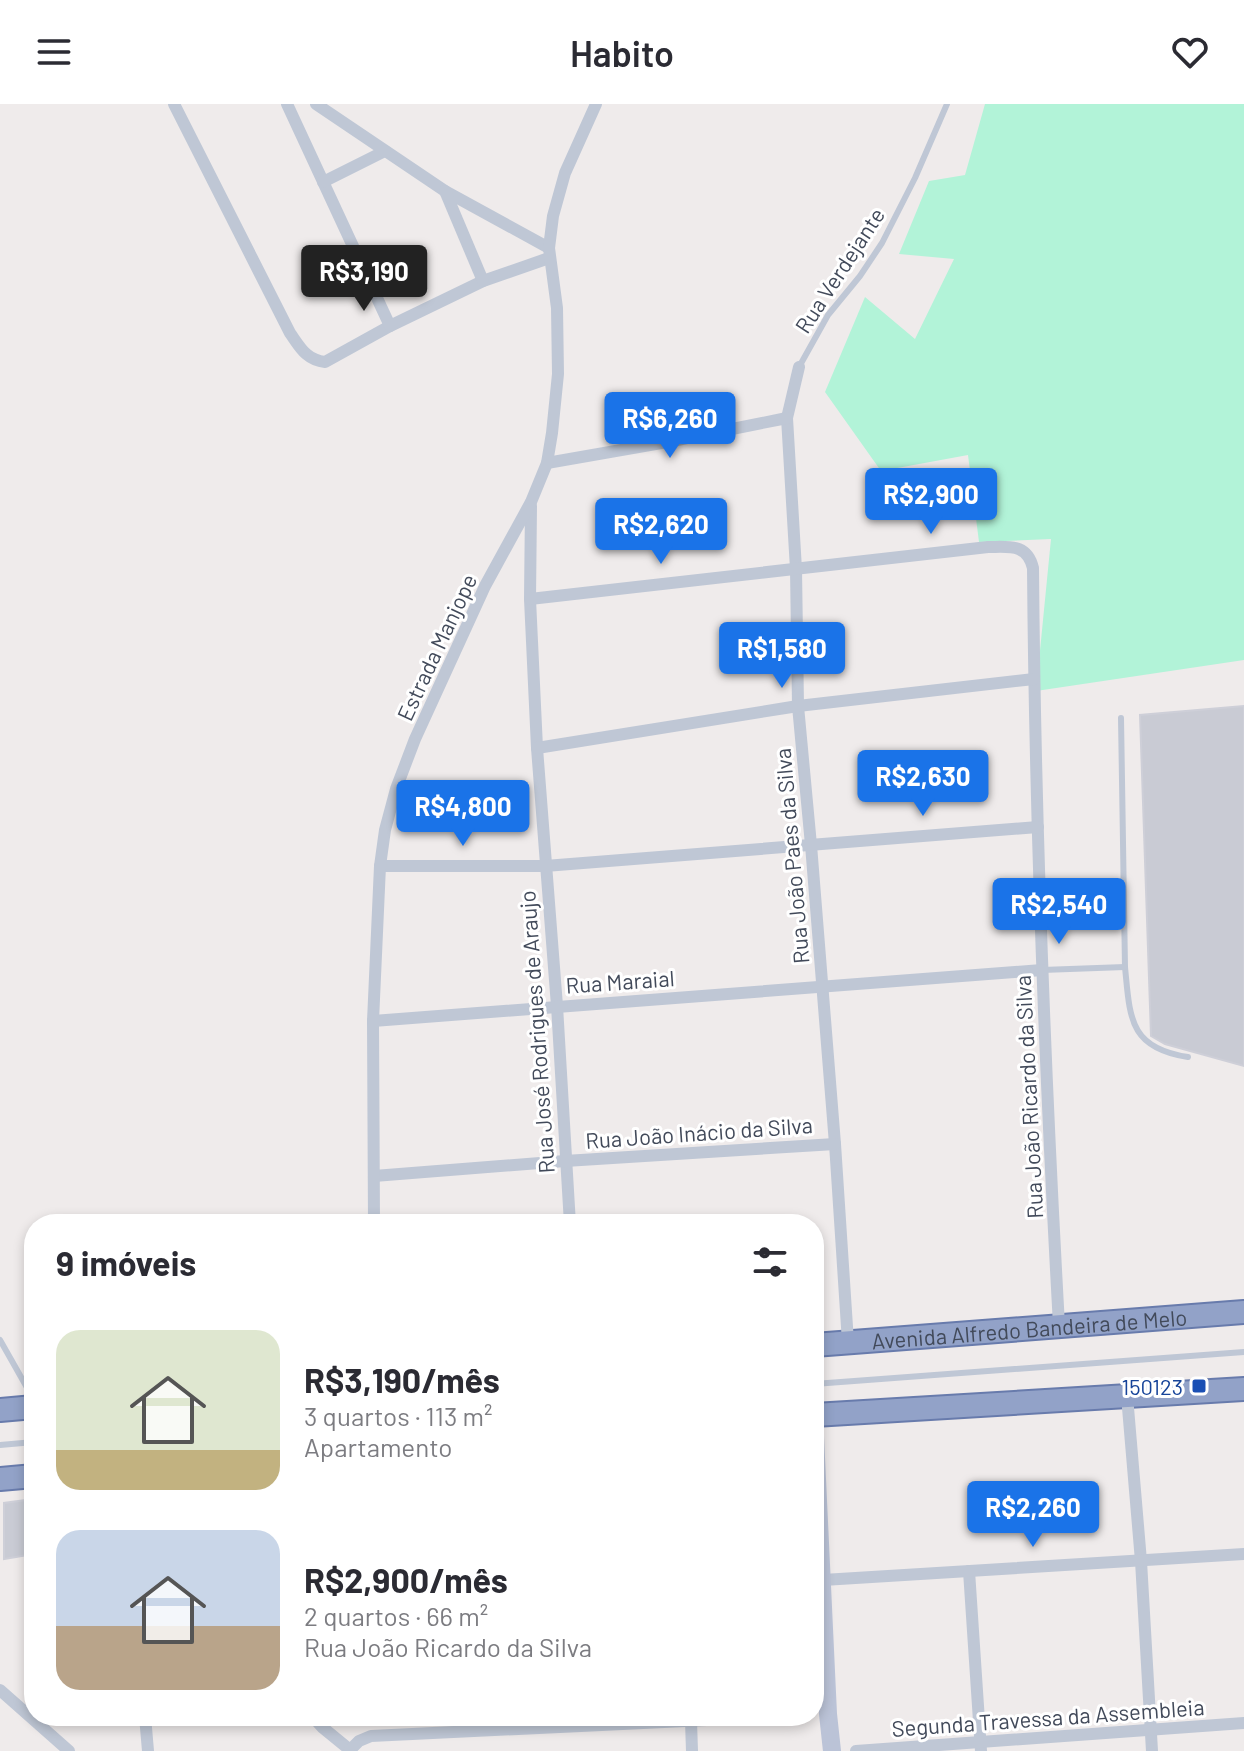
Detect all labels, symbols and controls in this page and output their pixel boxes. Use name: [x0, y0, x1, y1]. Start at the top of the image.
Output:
icon: menu: [32, 30, 76, 74]
icon: heart: [1168, 30, 1212, 74]
text: Habito: [570, 31, 674, 74]
street label: Rua Verdejante: [789, 203, 889, 337]
pin: R$3,190: [290, 245, 438, 313]
text: R$3,190: [319, 255, 409, 286]
pin: R$6,260: [596, 392, 744, 460]
text: R$6,260: [622, 402, 718, 433]
pin: R$2,900: [857, 468, 1005, 536]
text: R$2,900: [883, 478, 979, 509]
pin: R$2,620: [587, 498, 735, 566]
text: R$2,620: [613, 508, 709, 539]
street label: Estrada Manjope: [391, 570, 481, 724]
pin: R$1,580: [708, 622, 856, 690]
text: R$1,580: [737, 632, 827, 663]
street label: Rua João Paes da Silva: [769, 747, 813, 965]
pin: R$2,630: [849, 750, 997, 818]
text: R$2,630: [875, 760, 971, 791]
pin: R$4,800: [389, 780, 537, 848]
text: R$4,800: [414, 790, 512, 821]
pin: R$2,540: [985, 878, 1133, 946]
text: R$2,540: [1011, 888, 1107, 919]
street label: Rua José Rodrigues de Araujo: [513, 890, 559, 1174]
street label: Rua Maraial: [565, 964, 675, 998]
street label: Rua João Ricardo da Silva: [1009, 975, 1047, 1219]
street label: Rua João Inácio da Silva: [585, 1111, 813, 1153]
icon: filters: [748, 1240, 792, 1284]
text: 9 imóveis: [56, 1242, 196, 1283]
street label: Avenida Alfredo Bandeira de Melo: [871, 1303, 1188, 1354]
text: R$3,190/mês: [304, 1359, 500, 1400]
icon: home: [120, 1362, 216, 1458]
place label: 150123: [1121, 1373, 1183, 1399]
marker: 150123: [1190, 1377, 1208, 1395]
text: 3 quartos · 113 m²: [304, 1400, 492, 1431]
text: Apartamento: [304, 1431, 452, 1462]
pin: R$2,260: [959, 1481, 1107, 1549]
text: R$2,260: [985, 1491, 1081, 1522]
text: R$2,900/mês: [304, 1559, 508, 1600]
icon: home: [120, 1562, 216, 1658]
text: 2 quartos · 66 m²: [304, 1600, 488, 1631]
text: Rua João Ricardo da Silva: [304, 1631, 592, 1662]
street label: Segunda Travessa da Assembleia: [891, 1693, 1205, 1741]

